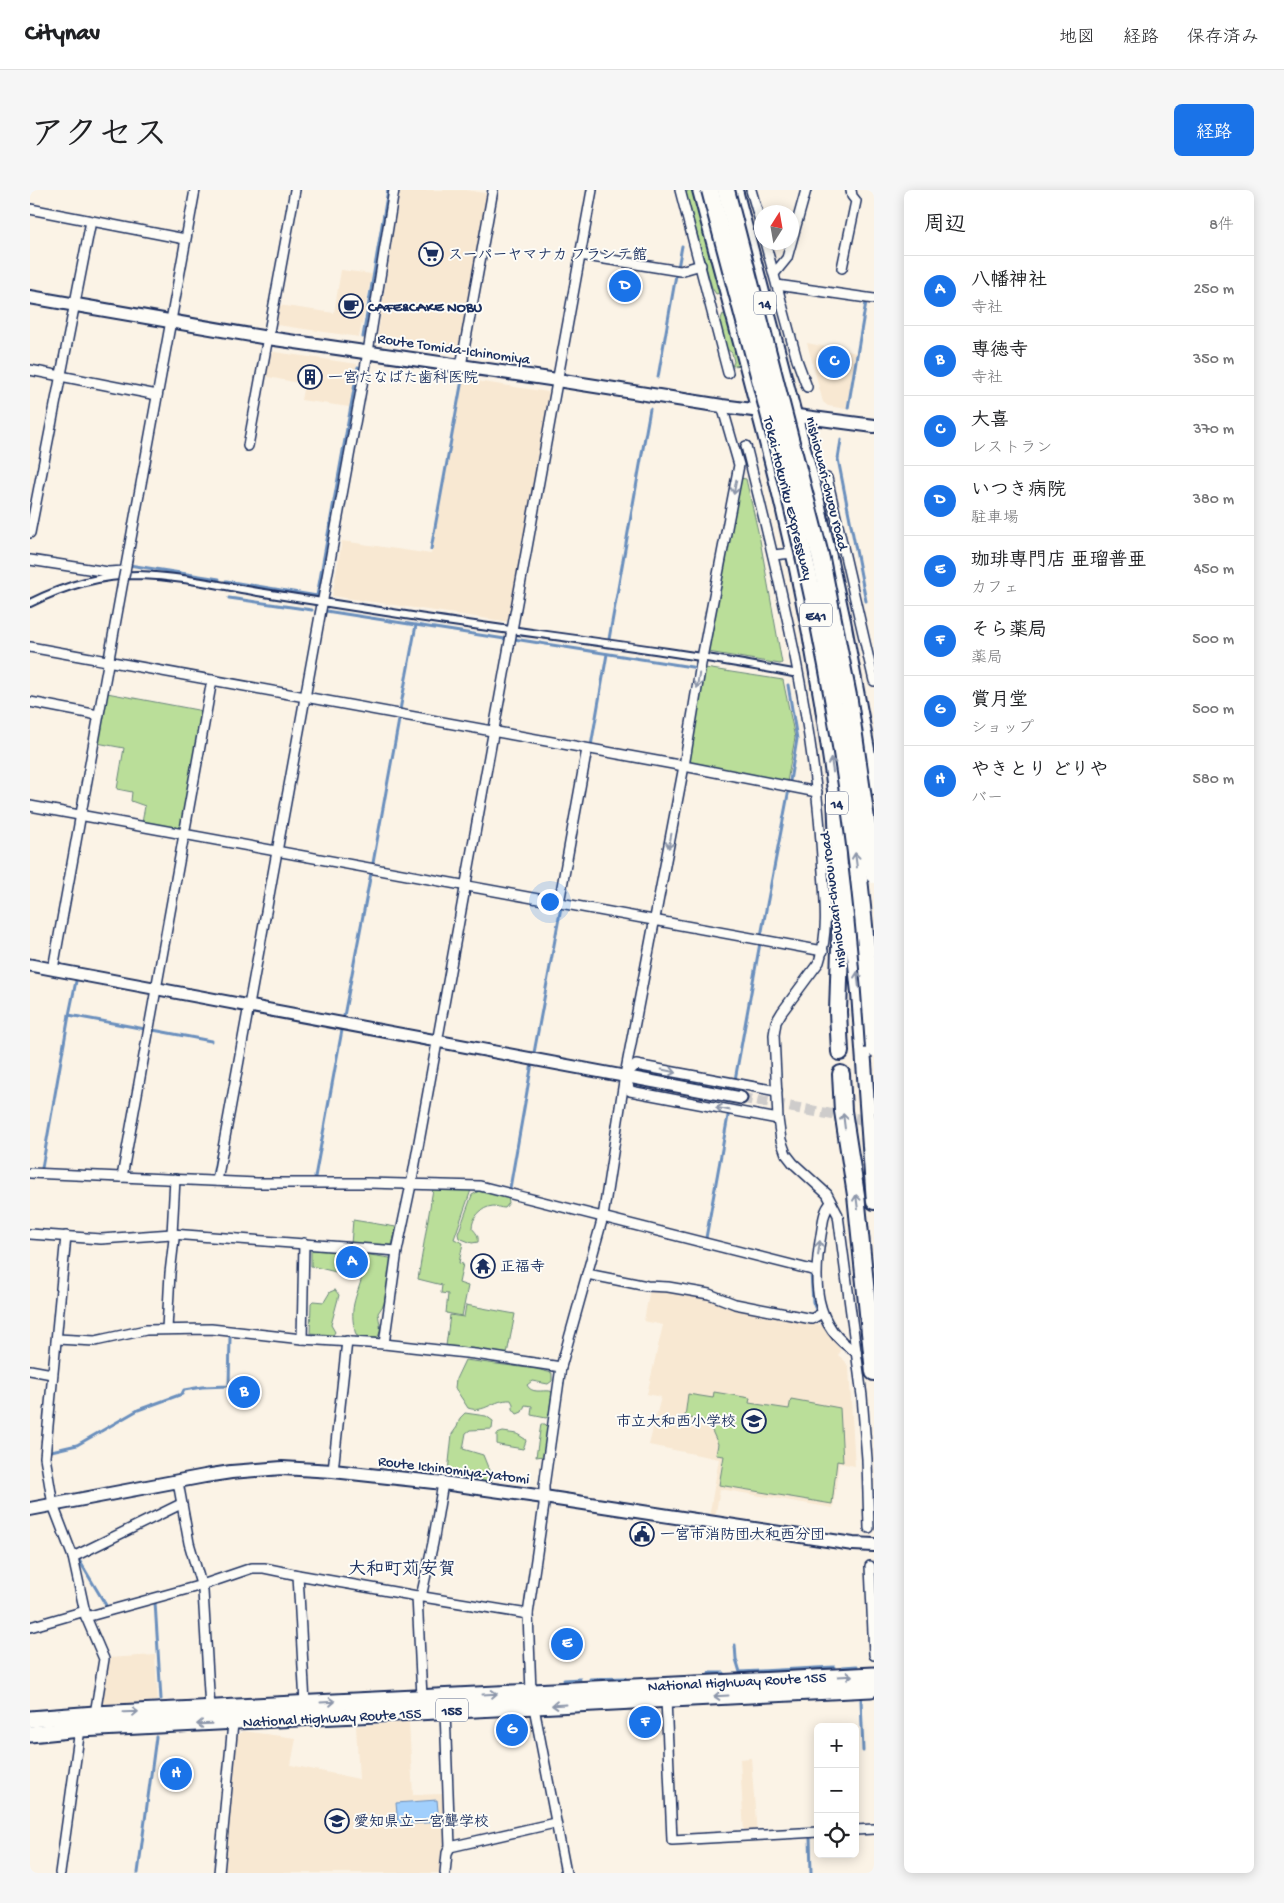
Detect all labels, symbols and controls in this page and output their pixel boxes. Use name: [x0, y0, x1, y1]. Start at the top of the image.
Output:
text: Citynav: [25, 20, 100, 49]
text: 地図: [1059, 28, 1095, 49]
text: 経路: [1123, 28, 1159, 49]
text: 保存済み: [1187, 28, 1259, 49]
button: 経路: [1174, 104, 1254, 156]
text: アクセス: [30, 117, 168, 158]
north arrow: [754, 205, 799, 250]
text: 周辺: [924, 214, 966, 239]
text: 8件: [1209, 217, 1234, 236]
supermarket icon: スーパーヤマナカ フランテ館: [418, 241, 444, 267]
place label: スーパーヤマナカ フランテ館: [448, 246, 647, 265]
pin: D: [609, 267, 641, 305]
text: 八幡神社: [971, 270, 1047, 293]
text: A: [935, 281, 945, 300]
text: 250 m: [1194, 281, 1234, 300]
road number: 14: [754, 292, 776, 315]
cafe icon: CAFE&CAKE NOBU: [338, 293, 364, 319]
place label: CAFE&CAKE NOBU: [367, 299, 483, 317]
text: 寺社: [971, 300, 1003, 319]
street label: Route Tomida-Ichinomiya: [376, 330, 532, 370]
text: 専徳寺: [971, 340, 1028, 363]
pin: C: [818, 343, 850, 381]
text: B: [936, 351, 944, 370]
text: 350 m: [1193, 351, 1234, 370]
building icon: 一宮たなばた歯科医院: [297, 364, 323, 390]
place label: 一宮たなばた歯科医院: [328, 369, 478, 388]
text: 寺社: [971, 370, 1003, 389]
text: 大喜: [971, 410, 1009, 433]
street label: Tokai-Hokuriku Expressway: [758, 414, 816, 583]
street label: nishiowari-chuou road: [801, 415, 852, 553]
text: C: [936, 421, 944, 440]
text: 370 m: [1193, 421, 1234, 440]
text: レストラン: [971, 440, 1052, 459]
one-way arrow: [730, 479, 739, 495]
text: いつき病院: [971, 480, 1066, 503]
text: D: [935, 491, 945, 510]
text: 380 m: [1193, 491, 1234, 510]
text: 駐車場: [971, 510, 1019, 529]
text: 珈琲専門店 亜瑠普亜: [971, 550, 1147, 573]
text: E: [935, 561, 945, 580]
text: 450 m: [1194, 561, 1234, 580]
text: カフェ: [971, 580, 1019, 599]
road number: E41: [800, 604, 832, 626]
text: そら薬局: [971, 620, 1047, 643]
text: F: [936, 631, 944, 650]
text: 500 m: [1192, 631, 1234, 650]
text: 薬局: [971, 650, 1003, 669]
one-way arrow: [693, 673, 703, 689]
text: 賞月堂: [971, 690, 1028, 713]
text: G: [935, 701, 945, 720]
text: 500 m: [1192, 701, 1234, 720]
text: ショップ: [971, 720, 1034, 739]
one-way arrow: [826, 758, 836, 774]
text: やきとり どりや: [971, 760, 1109, 783]
text: H: [935, 771, 945, 790]
text: 580 m: [1193, 771, 1234, 790]
text: バー: [971, 790, 1003, 809]
road number: 14: [826, 792, 848, 814]
street label: nishiowari-chuou road: [817, 829, 851, 969]
one-way arrow: [665, 833, 675, 849]
one-way arrow: [851, 853, 861, 869]
your location: [537, 889, 563, 915]
one-way arrow: [853, 971, 863, 987]
one-way arrow: [661, 1067, 677, 1077]
one-way arrow: [716, 1103, 732, 1113]
one-way arrow: [839, 1114, 849, 1130]
one-way arrow: [852, 1194, 862, 1210]
one-way arrow: [814, 1240, 824, 1256]
pin: A: [336, 1243, 368, 1281]
temple icon: 正福寺: [470, 1253, 496, 1279]
place label: 正福寺: [500, 1258, 545, 1277]
pin: B: [228, 1373, 260, 1411]
school or university icon: 市立大和西小学校: [741, 1408, 767, 1434]
place label: 市立大和西小学校: [616, 1413, 736, 1432]
street label: Route Ichinomiya-Yatomi: [377, 1453, 531, 1489]
public building icon: 一宮市消防団大和西分団: [629, 1521, 655, 1547]
place label: 一宮市消防団大和西分団: [660, 1526, 825, 1545]
district label: 大和町苅安賀: [348, 1559, 456, 1581]
pin: E: [551, 1625, 583, 1663]
street label: National Highway Route 155: [647, 1669, 827, 1697]
one-way arrow: [837, 1671, 853, 1680]
one-way arrow: [482, 1689, 498, 1699]
one-way arrow: [713, 1692, 729, 1701]
one-way arrow: [320, 1698, 336, 1707]
road number: 155: [436, 1698, 468, 1722]
one-way arrow: [551, 1700, 567, 1709]
pin: F: [629, 1703, 661, 1741]
street label: National Highway Route 155: [242, 1705, 422, 1733]
one-way arrow: [123, 1708, 139, 1717]
pin: G: [496, 1711, 528, 1749]
one-way arrow: [196, 1719, 212, 1728]
map controls: [814, 1723, 859, 1858]
button: +: [814, 1723, 859, 1768]
pin: H: [160, 1755, 192, 1793]
button: −: [814, 1768, 859, 1813]
school or university icon: 愛知県立一宮聾学校: [324, 1808, 350, 1834]
place label: 愛知県立一宮聾学校: [354, 1813, 489, 1832]
button: locate: [814, 1813, 859, 1858]

